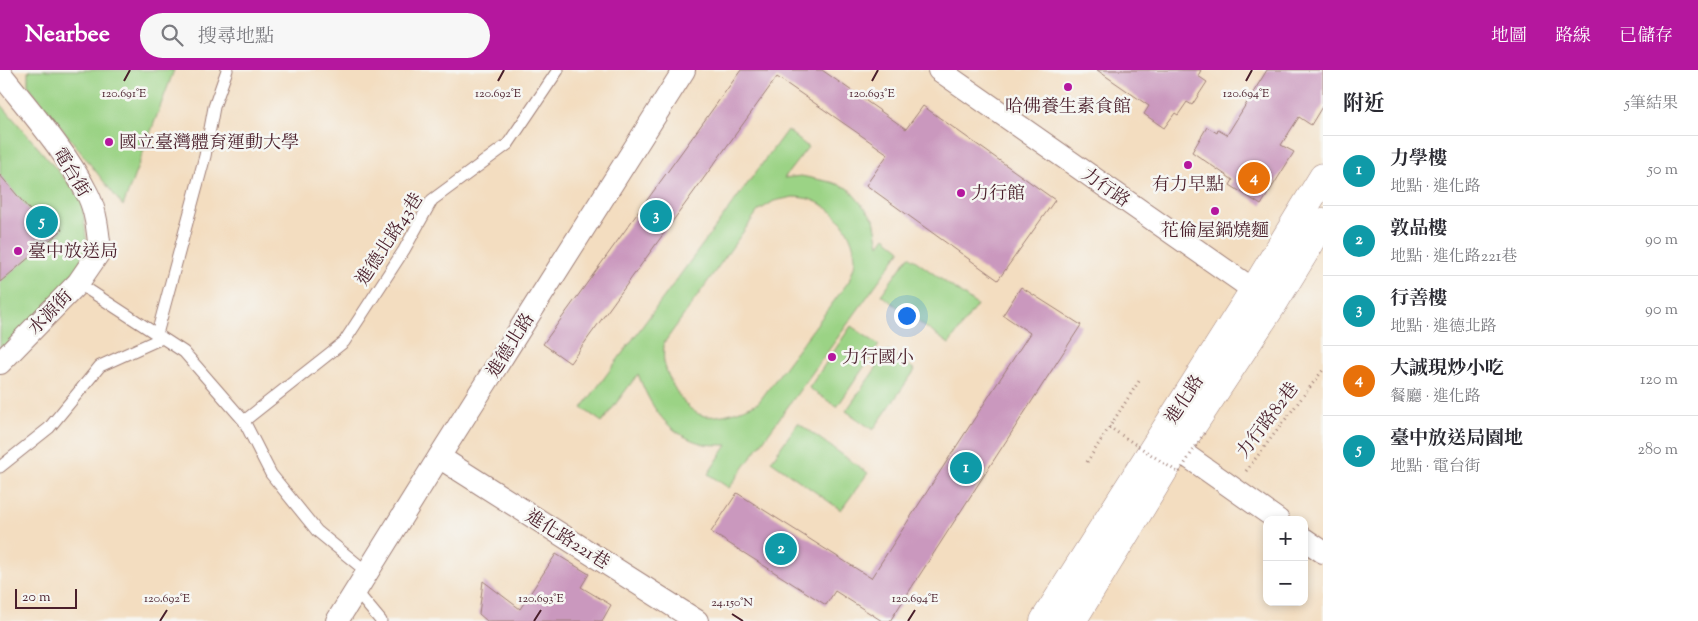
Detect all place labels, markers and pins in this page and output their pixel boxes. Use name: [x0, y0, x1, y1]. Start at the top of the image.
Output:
marker: 哈佛養生素食館: [1062, 81, 1074, 93]
place label: 哈佛養生素食館: [1005, 95, 1131, 121]
place label: 國立臺灣體育運動大學: [119, 131, 299, 157]
marker: 國立臺灣體育運動大學: [103, 136, 115, 148]
marker: 有力早點: [1182, 159, 1194, 171]
pin: 4: [1238, 159, 1270, 197]
place label: 有力早點: [1152, 173, 1224, 199]
place label: 力行館: [971, 182, 1025, 208]
marker: 力行館: [955, 187, 967, 199]
pin: 3: [640, 197, 672, 235]
pin: 5: [26, 203, 58, 241]
marker: 花倫屋鍋燒麵: [1209, 205, 1221, 217]
place label: 花倫屋鍋燒麵: [1161, 219, 1269, 245]
place label: 臺中放送局: [28, 240, 118, 266]
marker: 臺中放送局: [12, 245, 24, 257]
place label: 力行國小: [842, 346, 914, 372]
marker: 力行國小: [826, 351, 838, 363]
pin: 1: [950, 449, 982, 487]
pin: 2: [765, 530, 797, 568]

